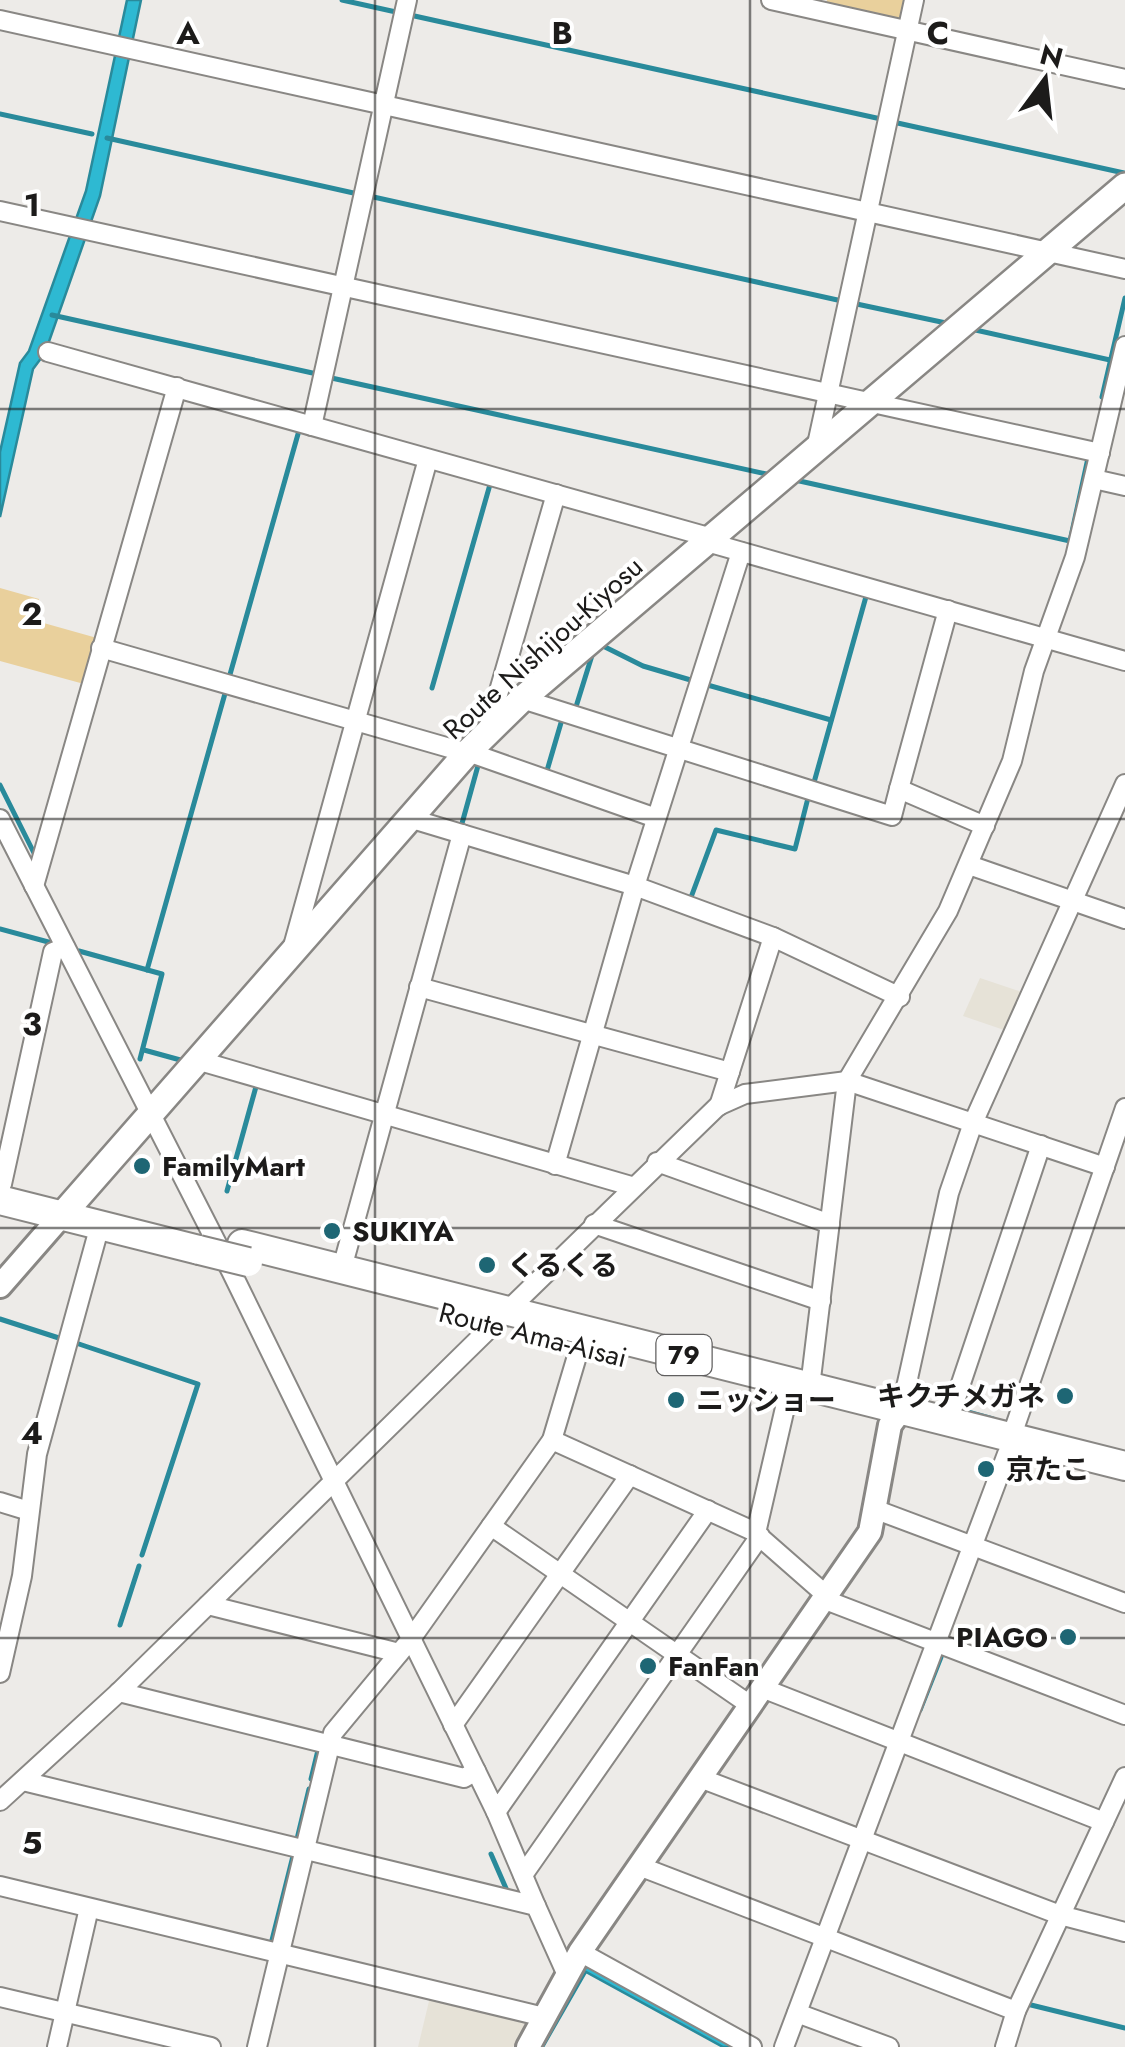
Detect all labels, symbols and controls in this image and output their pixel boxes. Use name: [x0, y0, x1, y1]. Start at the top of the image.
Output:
text: A: [175, 10, 200, 56]
text: B: [551, 10, 573, 56]
text: C: [927, 10, 949, 56]
north arrow: [995, 30, 1095, 130]
text: N: [1035, 34, 1067, 79]
text: 1: [24, 182, 40, 228]
street label: Route Nishijou-Kiyosu: [434, 547, 652, 749]
text: 2: [22, 591, 43, 637]
text: 3: [22, 1001, 42, 1047]
place label: FamilyMart: [162, 1146, 305, 1187]
marker: FamilyMart: [131, 1155, 153, 1177]
place label: SUKIYA: [352, 1211, 454, 1252]
marker: SUKIYA: [321, 1220, 343, 1242]
place label: くるくる: [507, 1245, 618, 1286]
marker: くるくる: [476, 1254, 498, 1276]
street label: Route Ama-Aisai: [435, 1292, 631, 1378]
road number: 79: [656, 1335, 712, 1375]
place label: キクチメガネ: [877, 1376, 1045, 1417]
place label: ニッショー: [696, 1380, 836, 1421]
marker: キクチメガネ: [1054, 1385, 1076, 1407]
marker: ニッショー: [665, 1389, 687, 1411]
text: 4: [21, 1410, 43, 1456]
place label: 京たこ: [1006, 1449, 1090, 1490]
marker: 京たこ: [975, 1458, 997, 1480]
place label: PIAGO: [956, 1617, 1048, 1658]
marker: PIAGO: [1057, 1626, 1079, 1648]
place label: FanFan: [668, 1646, 760, 1687]
marker: FanFan: [637, 1655, 659, 1677]
text: 5: [22, 1820, 42, 1866]

